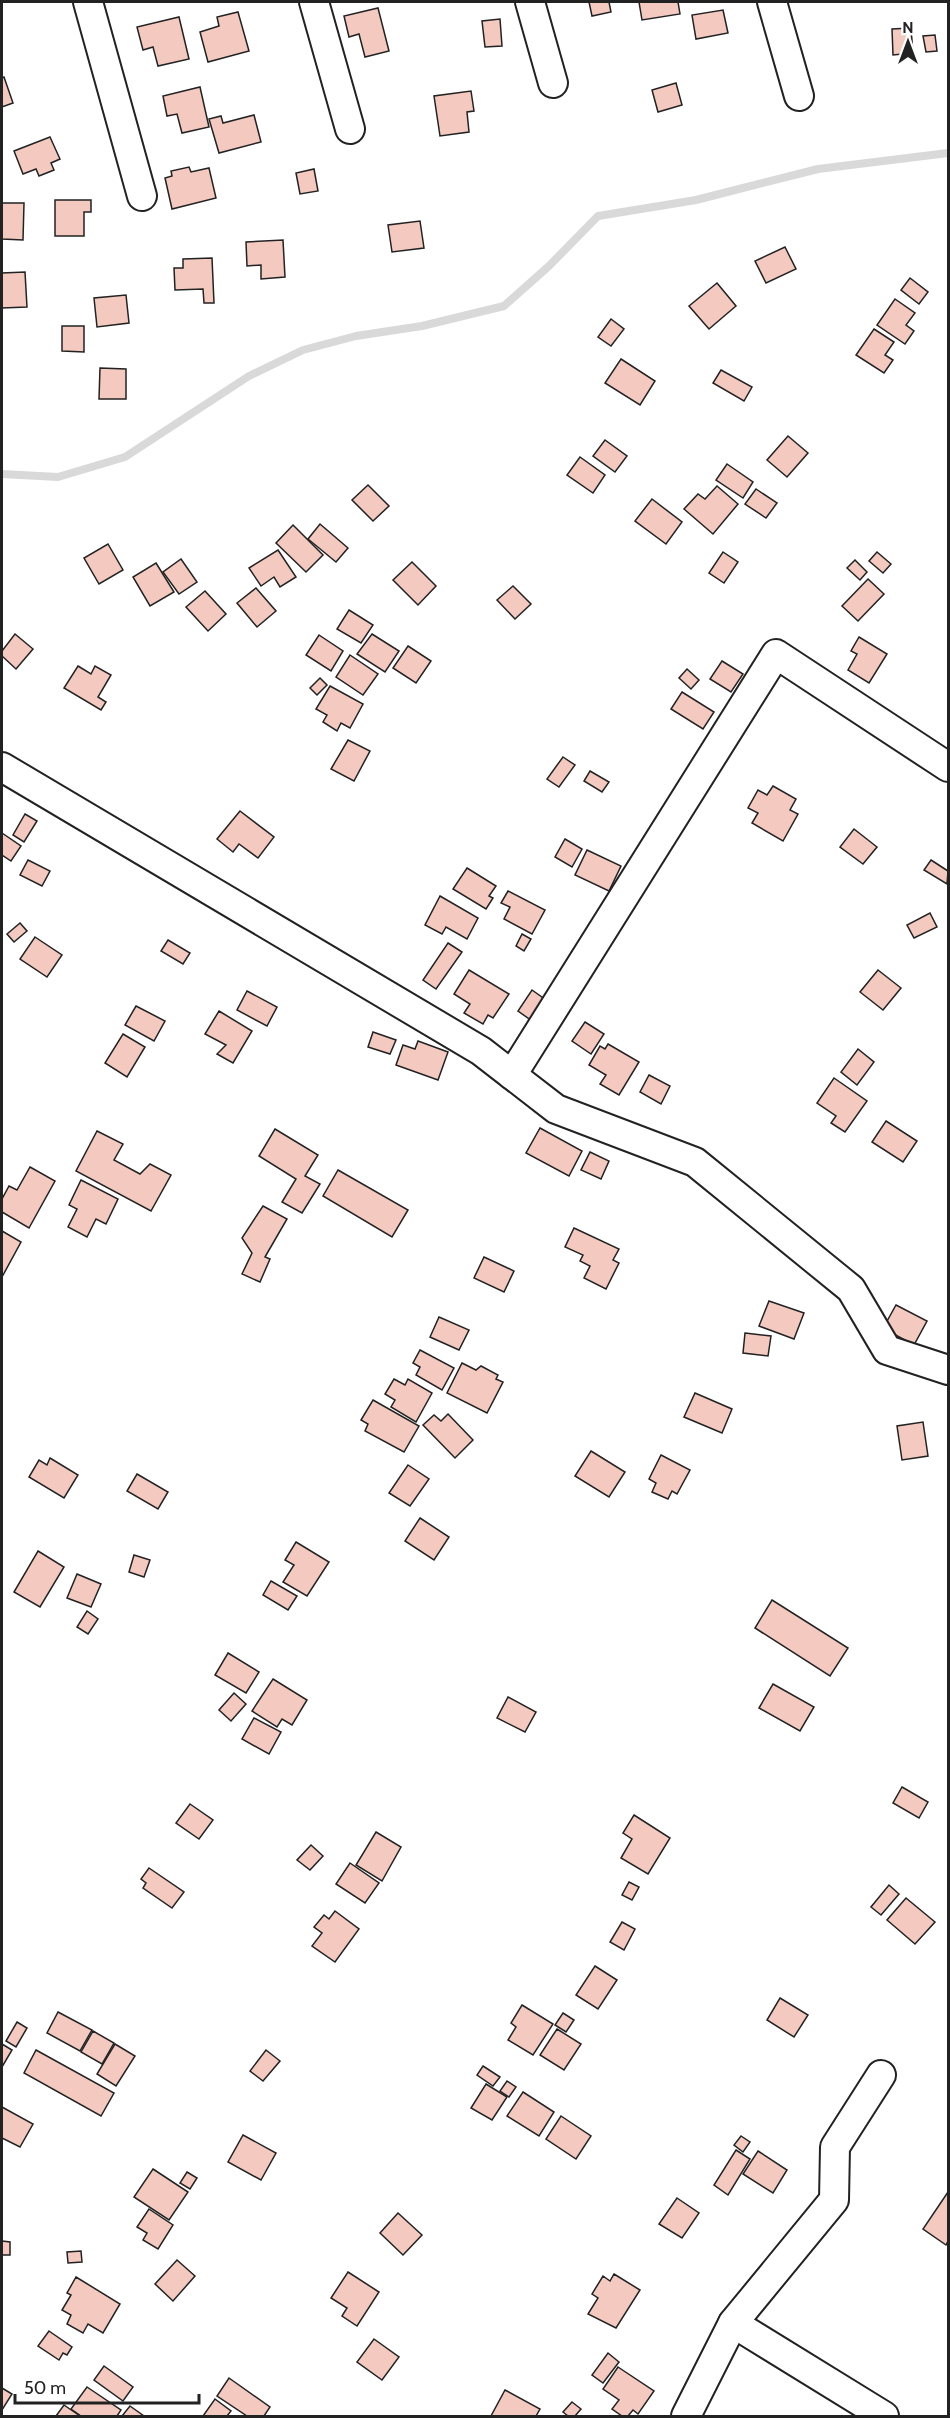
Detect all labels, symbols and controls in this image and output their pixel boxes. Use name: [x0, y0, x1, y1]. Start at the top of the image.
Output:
north arrow: [878, 12, 938, 72]
text: N: [902, 18, 914, 37]
scale bar: [15, 2367, 200, 2405]
text: 50 m: [24, 2377, 66, 2399]

